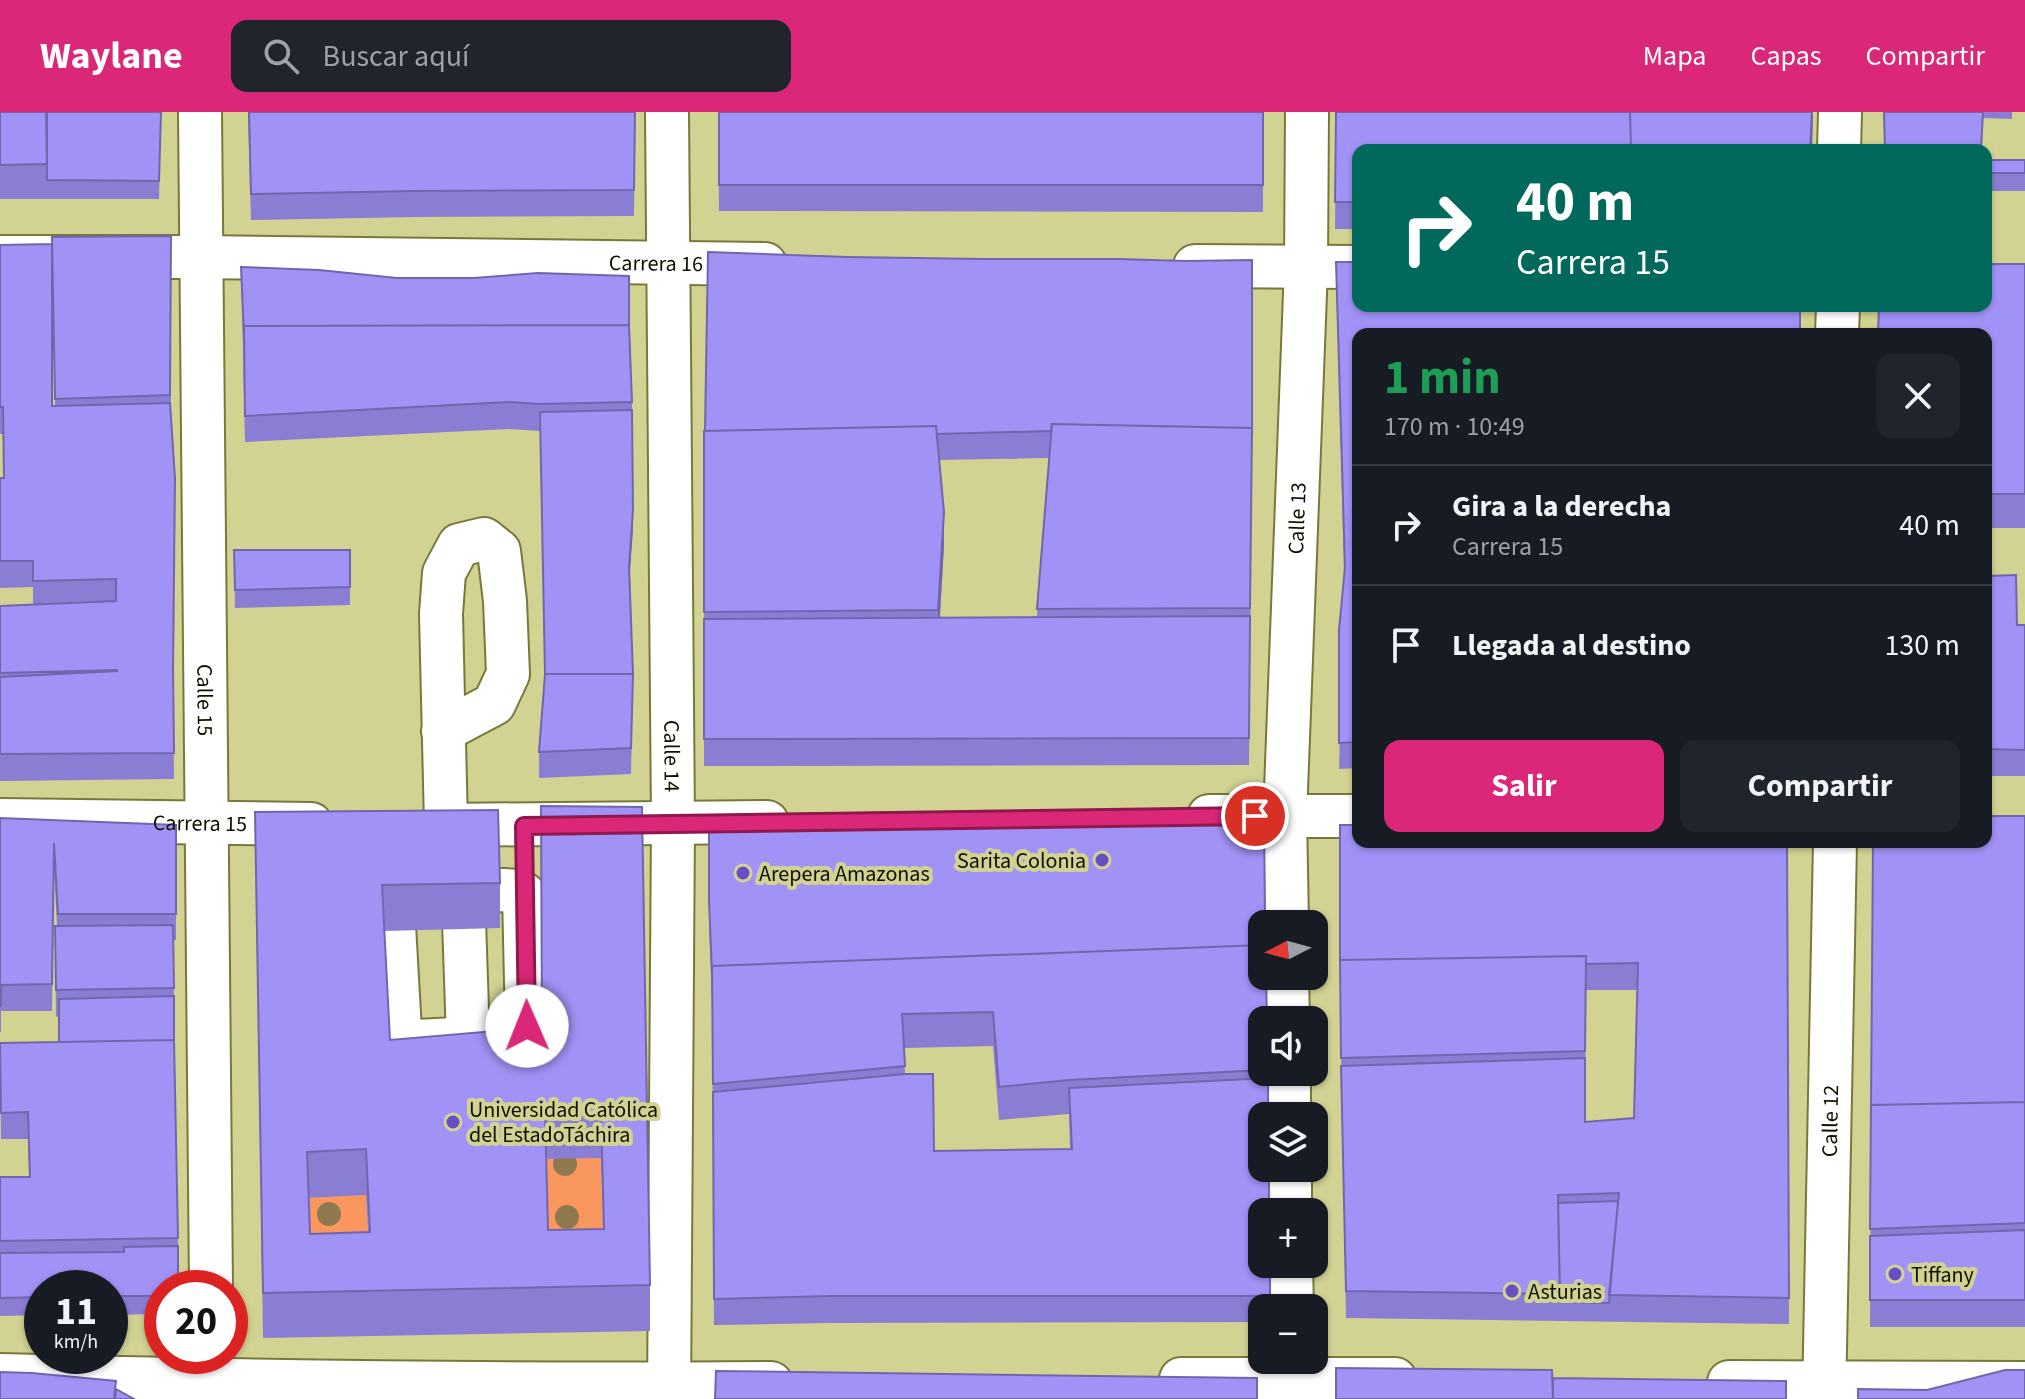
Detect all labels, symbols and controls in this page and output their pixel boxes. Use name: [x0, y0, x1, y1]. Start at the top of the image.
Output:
search box: [231, 20, 791, 92]
text: Waylane: [40, 29, 183, 83]
icon: search: [259, 34, 303, 78]
text: Buscar aquí: [323, 35, 470, 78]
text: Mapa: [1643, 36, 1706, 76]
text: Capas: [1750, 36, 1822, 76]
text: Compartir: [1866, 36, 1985, 76]
text: 40 m: [1516, 163, 1634, 242]
icon: right: [1384, 176, 1488, 280]
text: Carrera 15: [1516, 237, 1670, 288]
street label: Carrera 16: [609, 247, 703, 280]
text: 1 min: [1384, 344, 1501, 412]
button: close: [1876, 354, 1960, 438]
text: 170 m · 10:49: [1384, 408, 1525, 445]
street label: Calle 13: [1280, 482, 1315, 555]
text: Gira a la derecha: [1452, 485, 1671, 528]
icon: right: [1384, 503, 1428, 547]
text: 40 m: [1899, 504, 1960, 547]
text: Carrera 15: [1452, 528, 1563, 565]
icon: arrive: [1384, 623, 1428, 667]
text: Llegada al destino: [1452, 624, 1691, 667]
text: 130 m: [1884, 624, 1960, 667]
street label: Calle 15: [188, 664, 221, 736]
street label: Calle 14: [655, 720, 688, 792]
button: Salir: [1384, 740, 1664, 832]
button: Compartir: [1680, 740, 1960, 832]
pin: [1221, 782, 1289, 850]
icon: arrive: [1233, 794, 1277, 838]
street label: Carrera 15: [153, 807, 247, 840]
place label: Sarita Colonia: [957, 845, 1086, 877]
marker: Sarita Colonia: [1093, 851, 1111, 869]
place label: Arepera Amazonas: [759, 858, 930, 890]
marker: Arepera Amazonas: [734, 864, 752, 882]
north arrow: [1248, 910, 1328, 990]
map controls: [1248, 910, 1328, 1374]
position arrow: [485, 984, 569, 1068]
button: sound: [1248, 1006, 1328, 1086]
street label: Calle 12: [1814, 1085, 1847, 1157]
place label: Universidad Católica del EstadoTáchira: [469, 1094, 658, 1151]
button: layers: [1248, 1102, 1328, 1182]
marker: Universidad Católica del EstadoTáchira: [444, 1113, 462, 1131]
button: +: [1248, 1198, 1328, 1278]
place label: Tiffany: [1911, 1259, 1975, 1291]
marker: Tiffany: [1886, 1265, 1904, 1283]
speed limit sign: 20: [144, 1270, 248, 1374]
place label: Asturias: [1528, 1276, 1602, 1308]
marker: Asturias: [1503, 1282, 1521, 1300]
text: 11: [55, 1283, 97, 1340]
button: −: [1248, 1294, 1328, 1374]
text: km/h: [54, 1328, 98, 1356]

